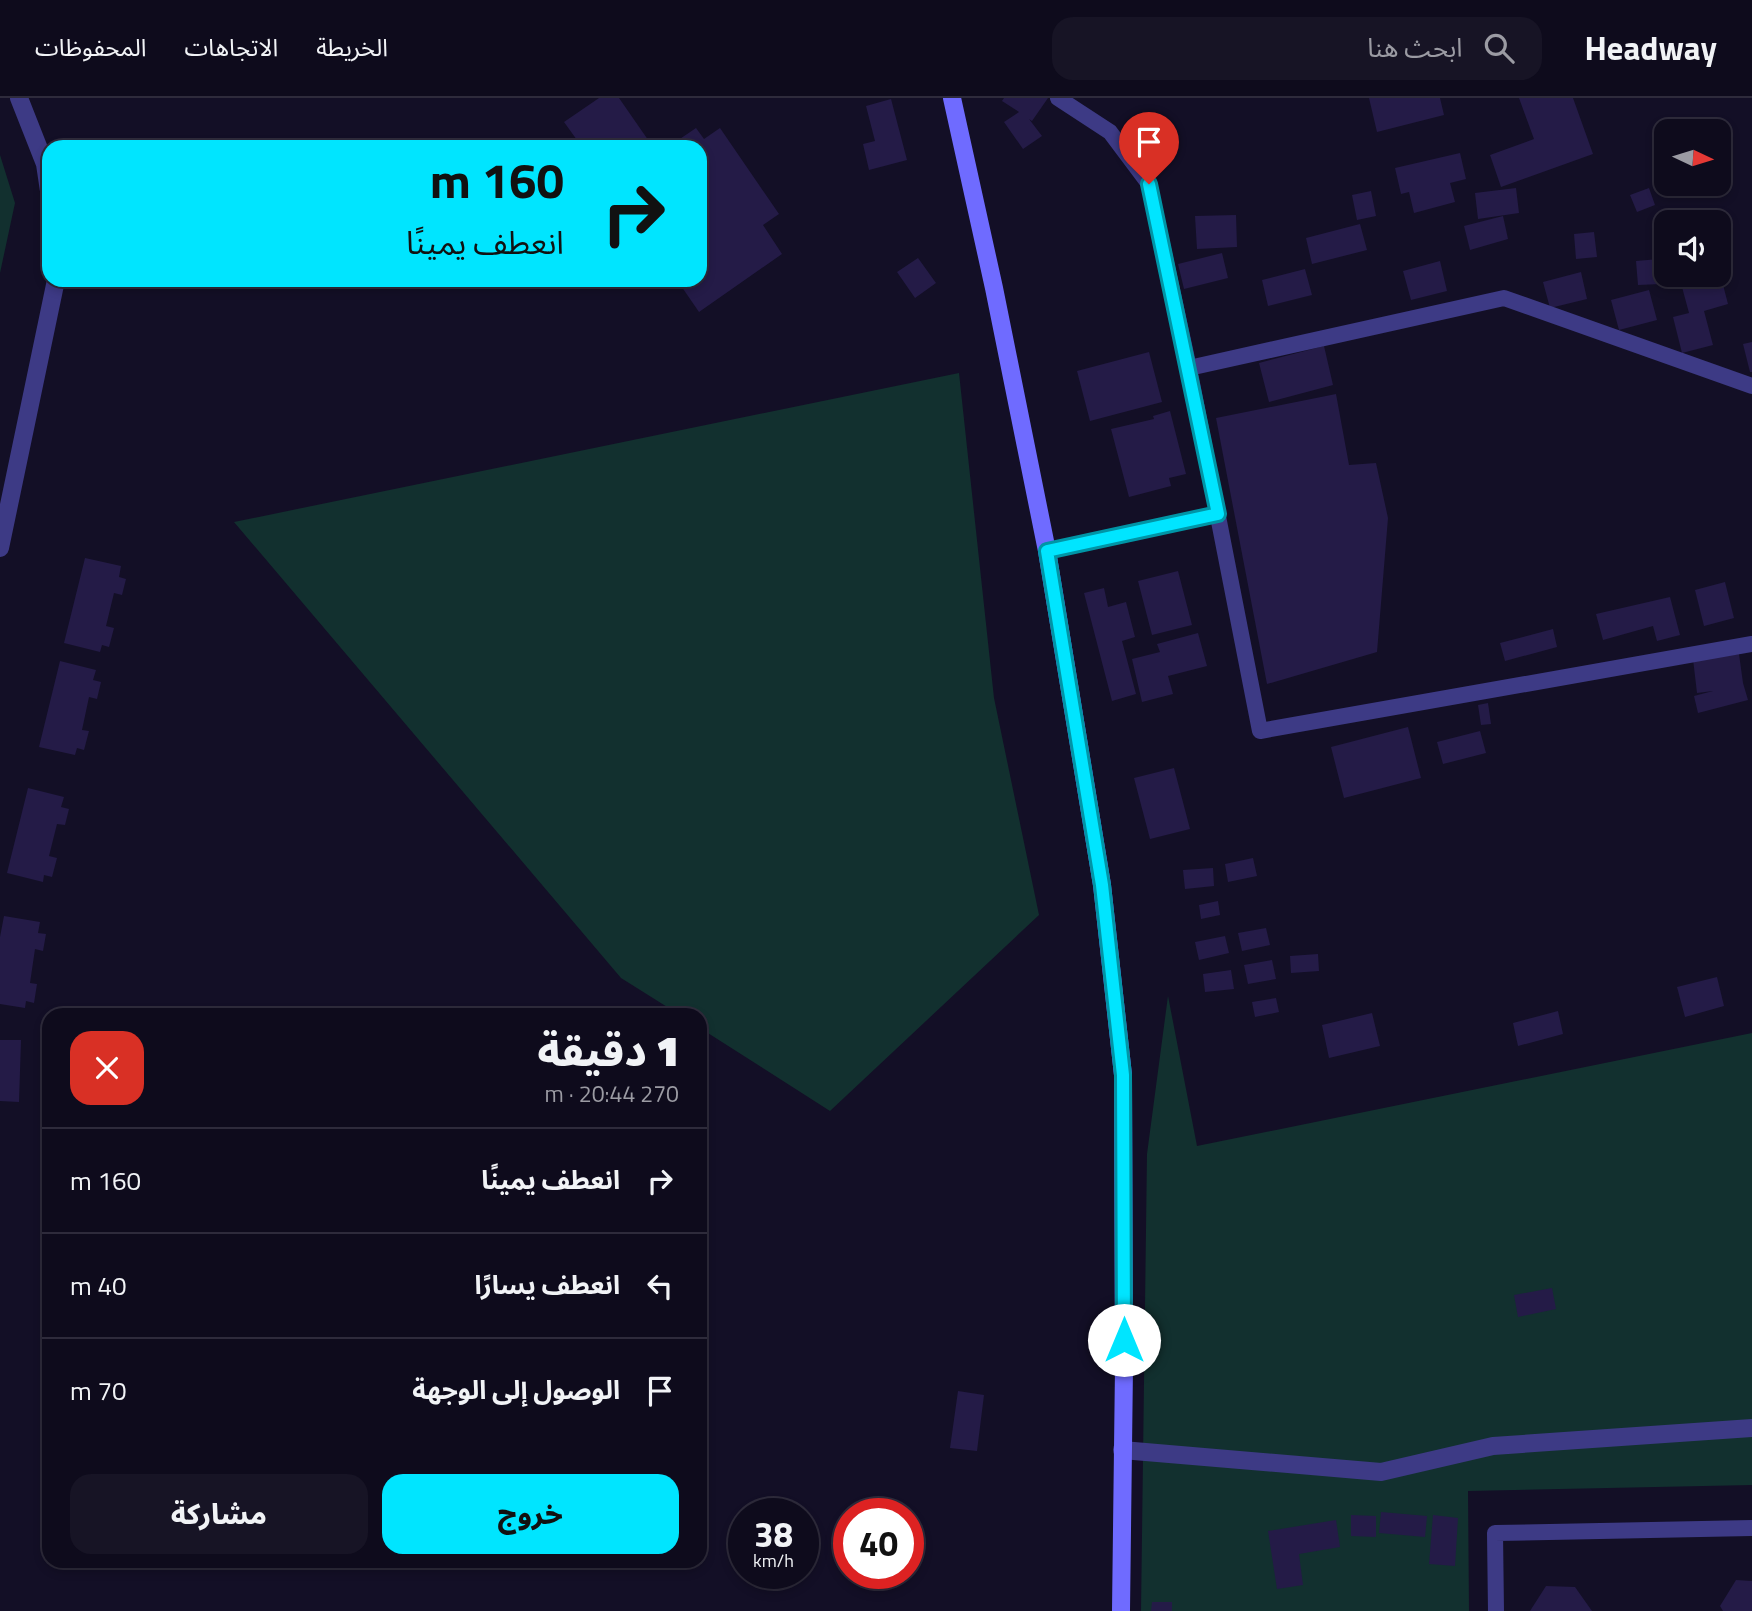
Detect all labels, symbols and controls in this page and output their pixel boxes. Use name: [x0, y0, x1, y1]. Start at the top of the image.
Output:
search box: [1052, 17, 1542, 80]
text: Headway: [1584, 23, 1717, 73]
text: ابحث هنا: [1367, 28, 1462, 67]
text: المحفوظات: [35, 29, 146, 65]
text: الاتجاهات: [184, 29, 278, 65]
text: الخريطة: [316, 29, 388, 65]
icon: search: [1480, 29, 1518, 67]
pin: [1119, 112, 1179, 184]
north arrow: [1654, 119, 1731, 196]
map controls: [1654, 119, 1731, 287]
icon: arrive: [1130, 123, 1168, 161]
text: 160 m: [430, 142, 564, 217]
icon: right: [588, 168, 679, 259]
button: sound: [1654, 210, 1731, 287]
text: انعطف يمينًا: [406, 218, 564, 266]
text: 1 دقيقة: [537, 1018, 679, 1082]
button: close: [70, 1031, 144, 1105]
text: 270 m · 20:44: [544, 1076, 679, 1111]
text: انعطف يمينًا: [481, 1160, 620, 1199]
text: 160 m: [70, 1161, 141, 1200]
icon: right: [641, 1162, 679, 1200]
text: انعطف يسارًا: [475, 1265, 620, 1304]
text: 40 m: [70, 1266, 127, 1305]
icon: left: [641, 1267, 679, 1305]
position arrow: [1087, 1303, 1161, 1377]
text: الوصول إلى الوجهة: [412, 1370, 620, 1409]
text: 70 m: [70, 1371, 127, 1410]
icon: arrive: [641, 1372, 679, 1410]
button: مشاركة: [70, 1474, 368, 1554]
button: خروج: [382, 1474, 679, 1554]
speed limit sign: 40: [833, 1498, 924, 1589]
text: 38: [754, 1507, 793, 1561]
text: km/h: [753, 1547, 794, 1574]

